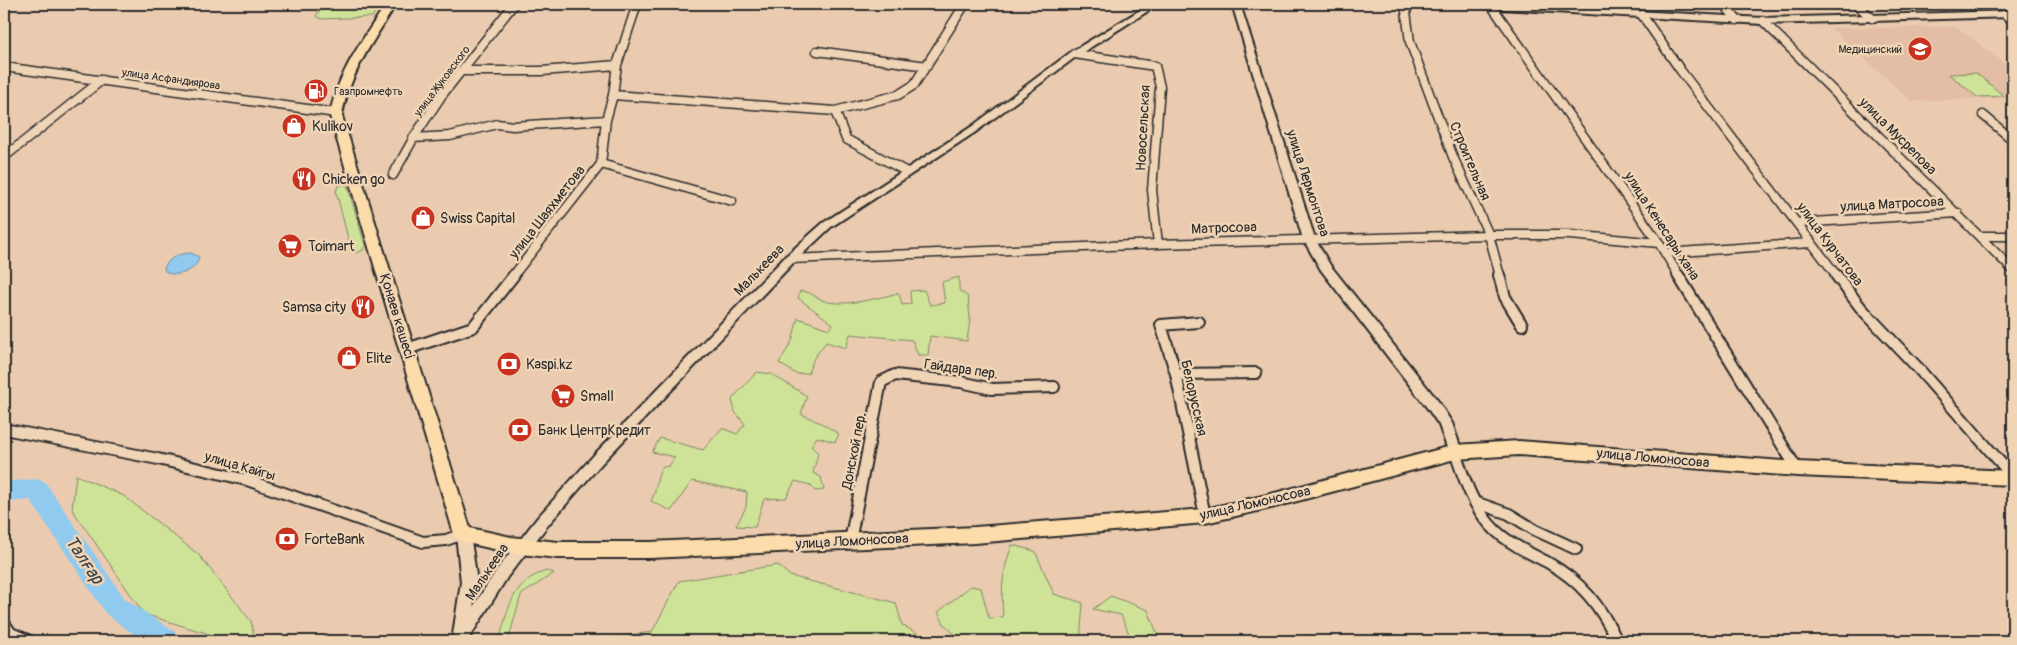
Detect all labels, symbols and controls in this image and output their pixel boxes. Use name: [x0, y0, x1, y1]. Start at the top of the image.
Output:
school or university icon: Медицинский: [1907, 36, 1933, 62]
street label: улица Жуковского: [411, 43, 473, 120]
place label: Медицинский: [1838, 43, 1902, 56]
street label: улица Асфандиярова: [120, 66, 221, 92]
fuel station icon: Газпромнефть: [303, 78, 329, 104]
place label: Газпромнефть: [334, 85, 403, 98]
street label: Новосельская: [1132, 85, 1154, 171]
street label: улица Мусрепова: [1855, 93, 1940, 178]
shop icon: Kulikov: [281, 113, 307, 139]
place label: Kulikov: [312, 118, 353, 135]
street label: Строительная: [1446, 119, 1494, 203]
street label: улица Лермонтова: [1282, 126, 1333, 239]
street label: улица Шаяхметова: [505, 162, 589, 263]
restaurant icon: Chicken go: [291, 166, 317, 192]
street label: улица Кенесары хана: [1620, 168, 1703, 283]
place label: Chicken go: [322, 171, 385, 188]
street label: улица Матросова: [1839, 193, 1944, 215]
street label: улица Курчатова: [1793, 198, 1867, 289]
shop icon: Swiss Capital: [410, 205, 436, 231]
place label: Swiss Capital: [440, 210, 515, 227]
street label: Матросова: [1191, 218, 1257, 238]
supermarket icon: Toimart: [277, 233, 303, 259]
place label: Toimart: [308, 238, 355, 255]
street label: Малькеева: [730, 241, 788, 299]
street label: Қонаев көшесі: [376, 271, 418, 361]
restaurant icon: Samsa city: [350, 294, 376, 320]
place label: Samsa city: [282, 299, 346, 316]
shop icon: Elite: [336, 345, 362, 371]
place label: Elite: [366, 350, 392, 367]
bank icon: Kaspi.kz: [496, 351, 522, 377]
street label: Гайдара пер.: [923, 355, 999, 383]
place label: Kaspi.kz: [526, 356, 573, 373]
street label: Белорусская: [1177, 358, 1211, 438]
supermarket icon: Small: [550, 383, 576, 409]
place label: Small: [580, 388, 614, 405]
street label: Донской пер.: [838, 411, 870, 492]
bank icon: Банк ЦентрКредит: [507, 417, 533, 443]
place label: Банк ЦентрКредит: [538, 422, 651, 439]
street label: улица Ломоносова: [1595, 445, 1710, 471]
street label: улица Кайгы: [202, 447, 277, 484]
street label: улица Ломоносова: [1197, 482, 1312, 524]
bank icon: ForteBank: [274, 526, 300, 552]
street label: улица Ломоносова: [794, 530, 909, 553]
water label: Талғар: [59, 531, 109, 590]
place label: ForteBank: [304, 531, 365, 548]
street label: Малькеева: [462, 540, 512, 604]

